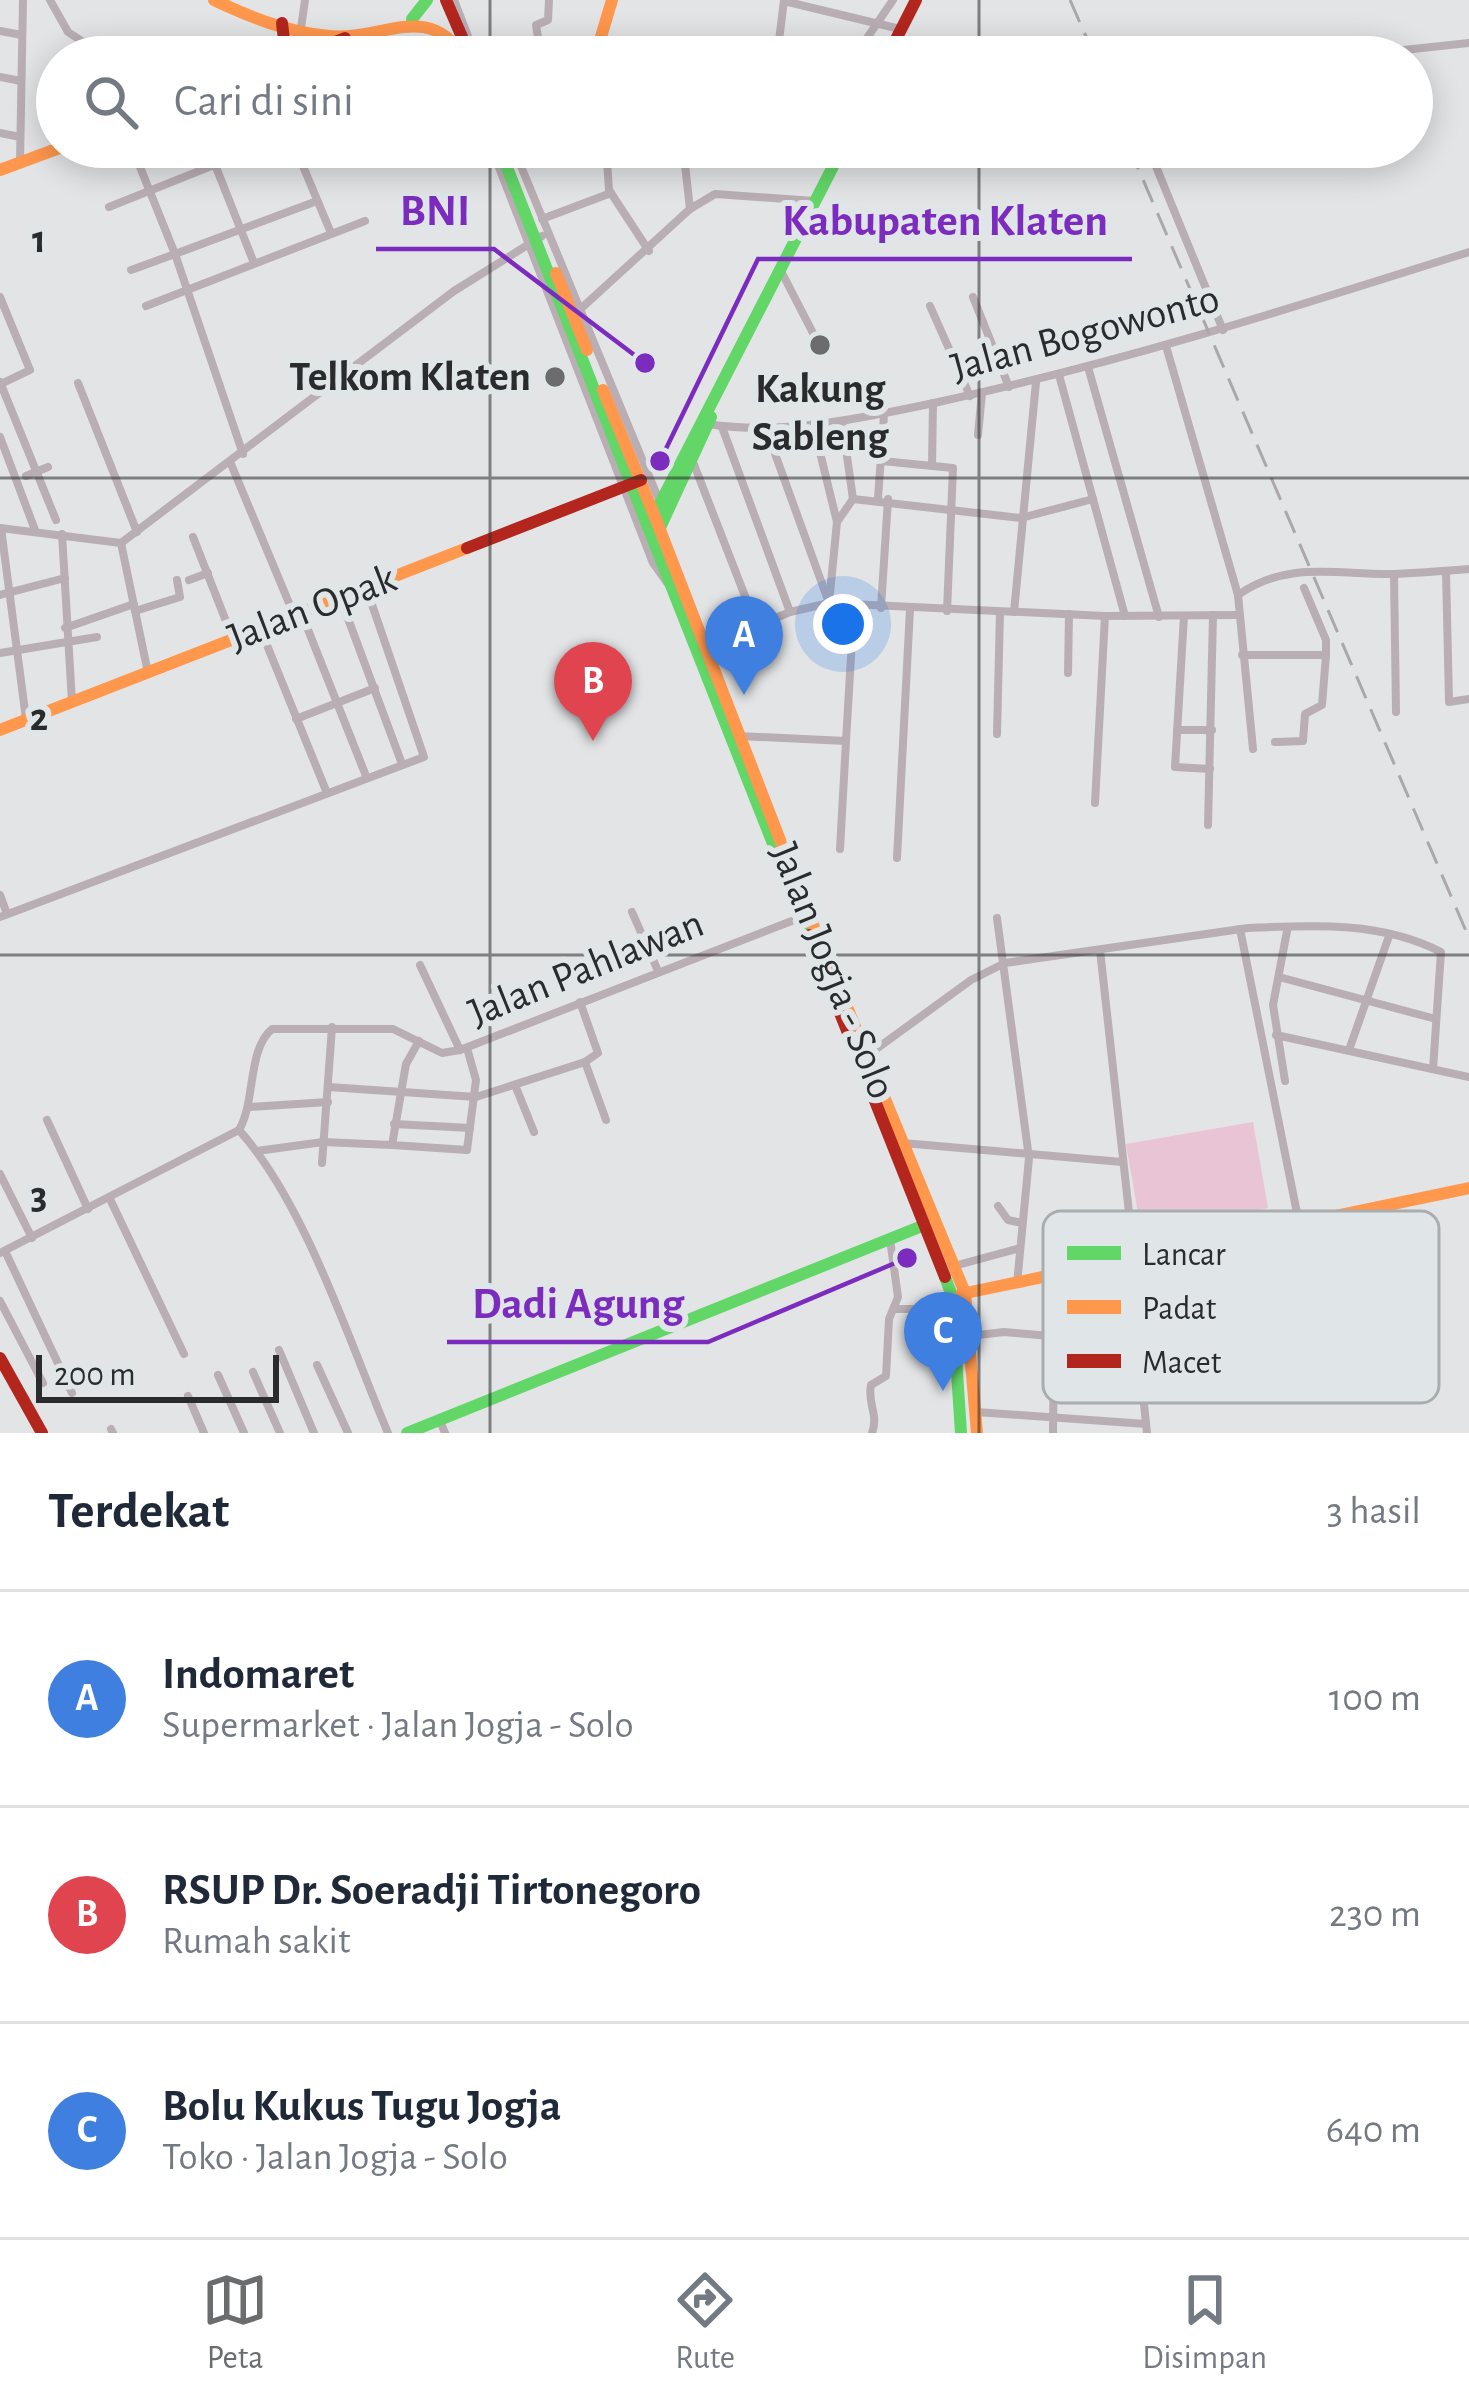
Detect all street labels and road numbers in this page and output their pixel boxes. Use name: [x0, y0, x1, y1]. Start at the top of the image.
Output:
street label: Jalan Bogowonto: [946, 277, 1224, 389]
street label: Jalan Opak: [222, 557, 402, 659]
street label: Jalan Jogja - Solo: [763, 837, 903, 1105]
street label: Jalan Pahlawan: [463, 902, 709, 1034]

